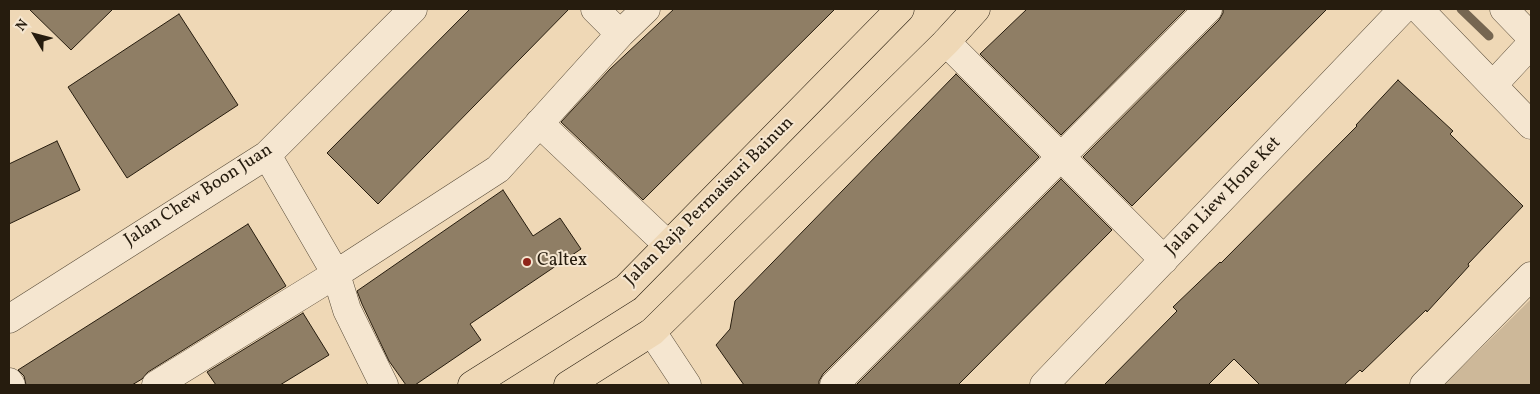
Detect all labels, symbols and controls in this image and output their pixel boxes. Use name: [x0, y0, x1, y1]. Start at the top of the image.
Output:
north arrow: [10, 10, 60, 60]
text: N: [12, 16, 33, 35]
street label: Jalan Raja Permaisuri Bainun: [621, 113, 799, 291]
street label: Jalan Liew Hone Ket: [1162, 133, 1286, 261]
street label: Jalan Chew Boon Juan: [121, 140, 277, 252]
place label: Caltex: [537, 251, 587, 273]
marker: Caltex: [521, 256, 533, 268]

